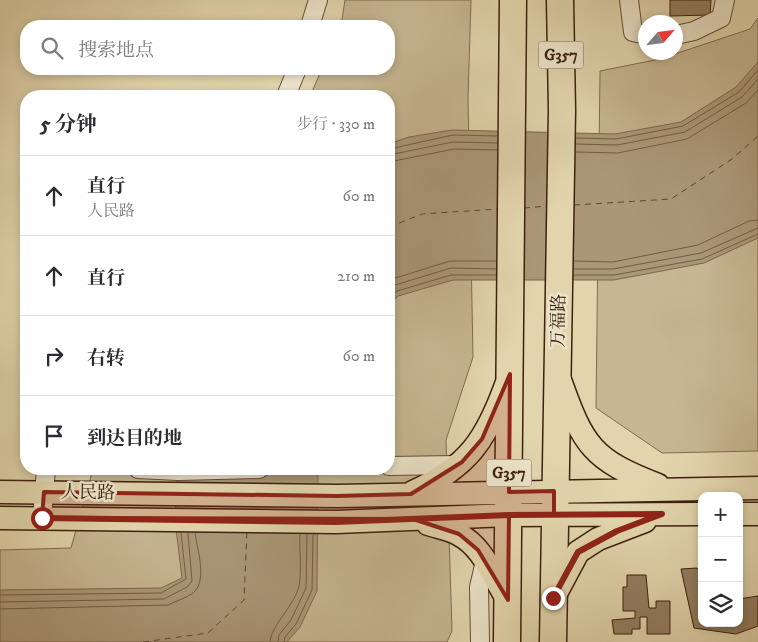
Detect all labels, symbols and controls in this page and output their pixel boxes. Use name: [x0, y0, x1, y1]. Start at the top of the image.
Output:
north arrow: [638, 15, 683, 60]
search box: [20, 20, 395, 75]
icon: search: [38, 34, 66, 62]
text: 搜索地点: [78, 39, 154, 62]
road number: G357: [538, 42, 584, 68]
text: 5 分钟: [40, 112, 97, 138]
text: 步行 · 330 m: [296, 114, 375, 134]
text: 直行: [87, 175, 125, 198]
icon: ahead: [40, 182, 68, 210]
text: 60 m: [343, 186, 375, 206]
text: 人民路: [87, 201, 135, 221]
icon: ahead: [40, 262, 68, 290]
text: 210 m: [337, 266, 375, 286]
text: 直行: [87, 267, 125, 290]
street label: 万福路: [548, 294, 570, 348]
icon: right: [40, 342, 68, 370]
text: 60 m: [343, 346, 375, 366]
text: 右转: [87, 347, 125, 370]
icon: arrive: [40, 422, 68, 450]
text: 到达目的地: [87, 427, 182, 450]
road number: G357: [486, 459, 532, 486]
street label: 人民路: [61, 482, 115, 504]
map controls: [698, 492, 743, 627]
button: +: [698, 492, 743, 537]
route start: [31, 507, 54, 530]
button: −: [698, 537, 743, 582]
button: layers: [698, 582, 743, 627]
route end: [542, 587, 565, 610]

